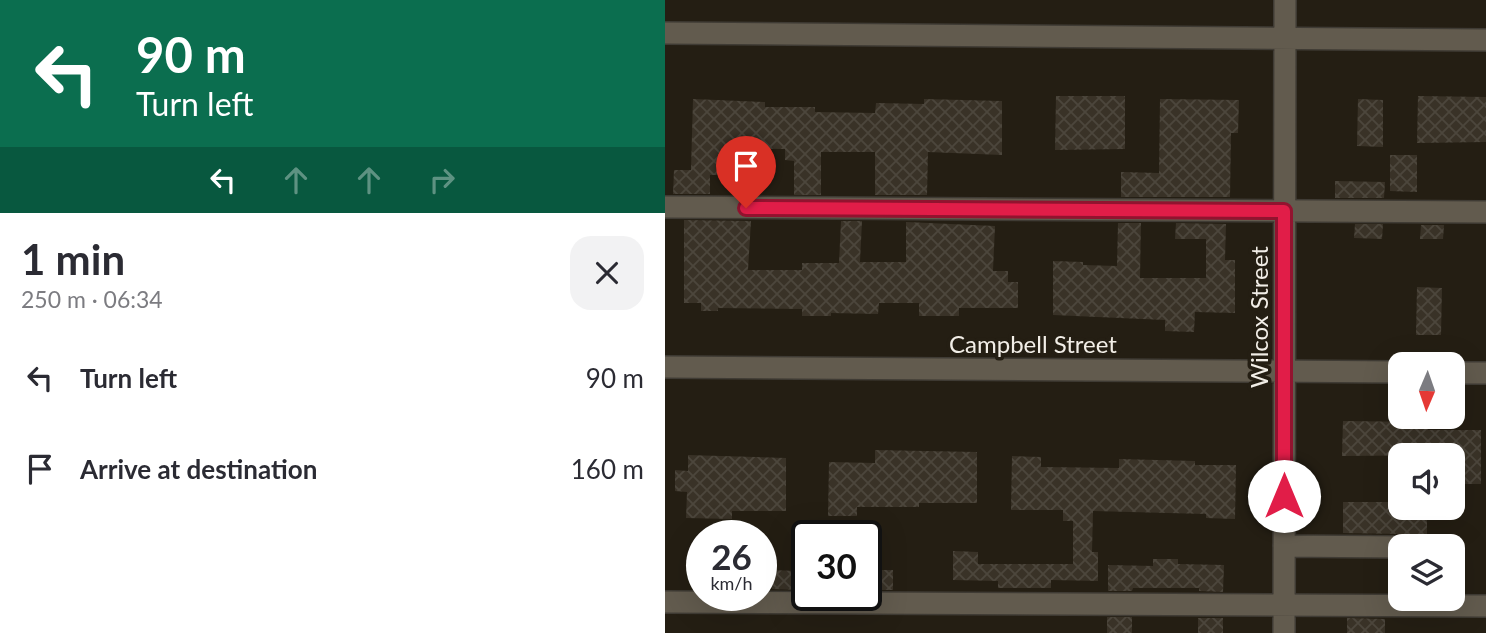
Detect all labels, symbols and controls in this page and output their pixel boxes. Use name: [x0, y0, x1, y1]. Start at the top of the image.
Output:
text: 90 m: [136, 25, 246, 83]
icon: left: [21, 28, 112, 119]
text: Turn left: [136, 84, 253, 123]
pin: [716, 136, 776, 208]
icon: arrive: [727, 147, 765, 185]
icon: left: [204, 161, 242, 199]
icon: ahead: [277, 161, 315, 199]
icon: ahead: [350, 161, 388, 199]
icon: right: [423, 161, 461, 199]
text: 1 min: [21, 234, 125, 284]
button: close: [570, 236, 644, 310]
street label: Wilcox Street: [1244, 246, 1273, 388]
text: 250 m · 06:34: [21, 285, 163, 313]
street label: Campbell Street: [949, 329, 1117, 358]
north arrow: [1388, 352, 1465, 429]
map controls: [1388, 352, 1465, 611]
icon: left: [21, 359, 59, 397]
text: Turn left: [80, 362, 177, 394]
text: 90 m: [586, 362, 644, 394]
button: sound: [1388, 443, 1465, 520]
icon: arrive: [21, 450, 59, 488]
text: Arrive at destination: [80, 453, 317, 485]
text: 160 m: [571, 453, 644, 485]
position arrow: [1247, 459, 1321, 533]
speed limit sign: 30: [791, 520, 882, 611]
button: layers: [1388, 534, 1465, 611]
text: 26: [711, 535, 752, 577]
text: km/h: [710, 572, 753, 594]

